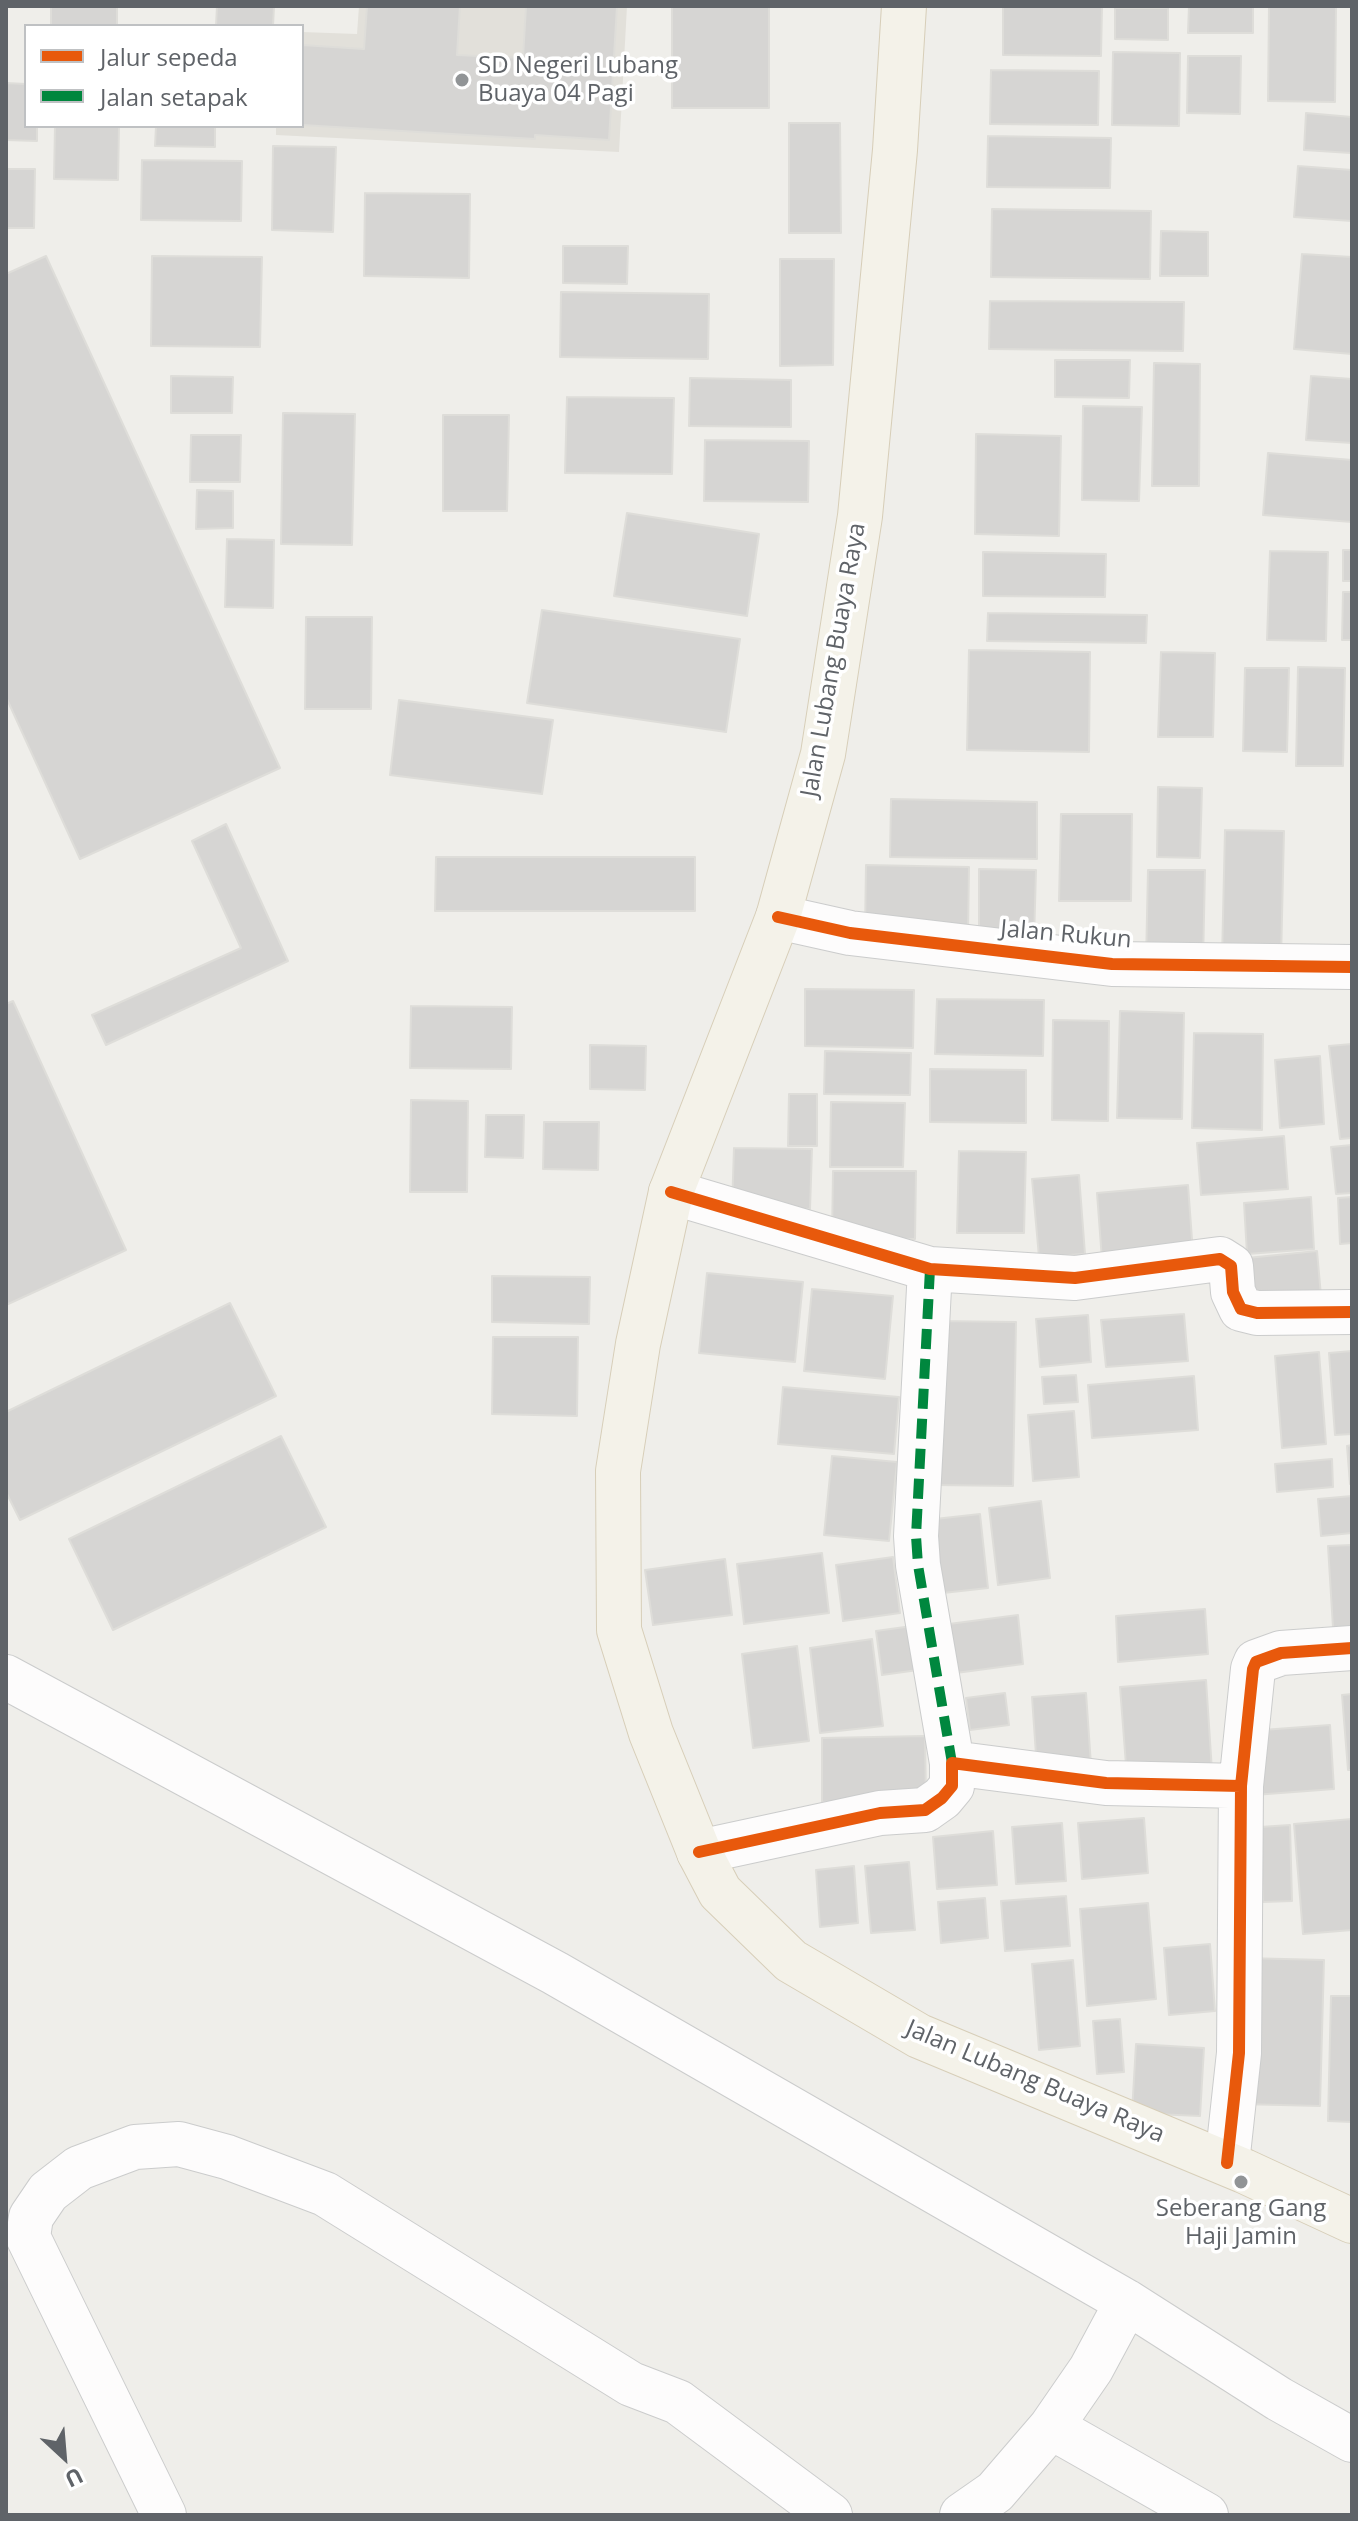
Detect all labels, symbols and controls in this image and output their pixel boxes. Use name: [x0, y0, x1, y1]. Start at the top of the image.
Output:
legend: [24, 24, 304, 128]
text: Jalur sepeda: [100, 40, 238, 73]
place label: SD Negeri Lubang Buaya 04 Pagi: [478, 52, 678, 108]
marker: SD Negeri Lubang Buaya 04 Pagi: [453, 71, 471, 89]
text: Jalan setapak: [100, 80, 248, 113]
street label: Jalan Lubang Buaya Raya: [796, 521, 872, 799]
street label: Jalan Rukun: [999, 915, 1133, 955]
street label: Jalan Lubang Buaya Raya: [901, 2014, 1169, 2150]
marker: Seberang Gang Haji Jamin: [1232, 2173, 1250, 2191]
place label: Seberang Gang Haji Jamin: [1156, 2195, 1326, 2251]
north arrow: [24, 2417, 104, 2497]
text: U: [60, 2461, 89, 2496]

